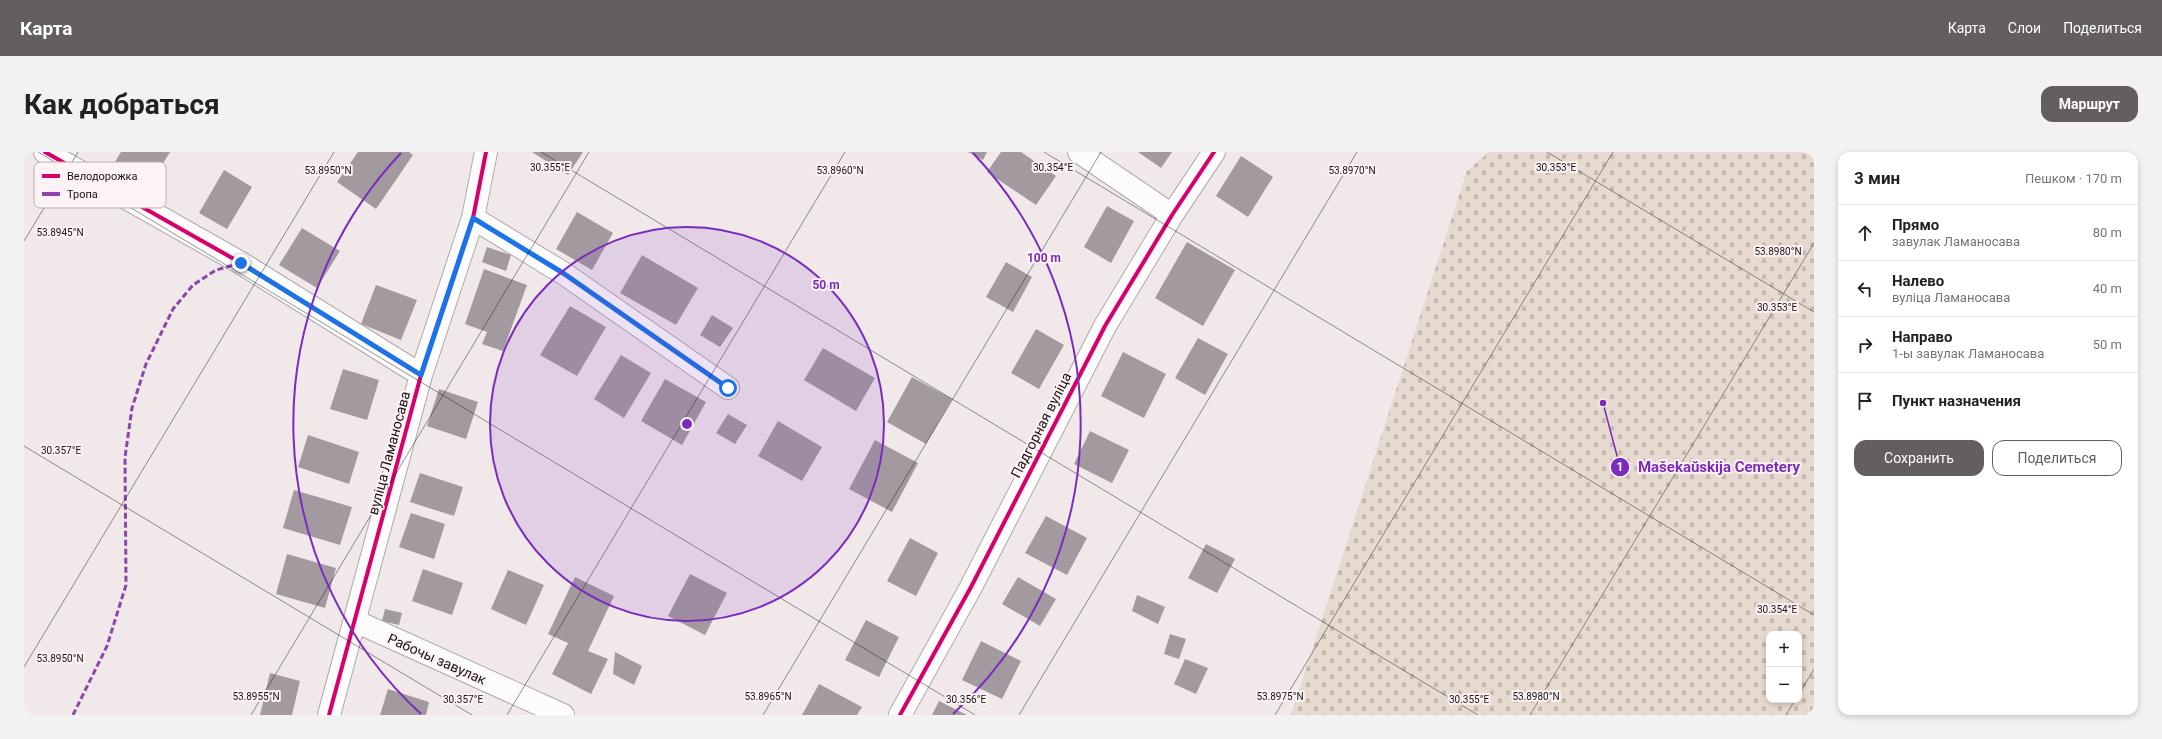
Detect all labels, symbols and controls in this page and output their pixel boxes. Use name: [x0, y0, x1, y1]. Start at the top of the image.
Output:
text: Карта: [20, 17, 72, 40]
text: Карта: [1948, 20, 1986, 36]
text: Слои: [2008, 20, 2041, 36]
text: Поделиться: [2063, 20, 2142, 36]
button: Маршрут: [2041, 86, 2138, 122]
text: Как добраться: [24, 88, 220, 121]
legend: [34, 162, 166, 208]
text: 30.355°E: [530, 162, 570, 173]
text: 30.354°E: [1033, 162, 1073, 173]
text: 30.353°E: [1536, 162, 1576, 173]
text: 53.8950°N: [304, 165, 352, 176]
text: 53.8960°N: [816, 165, 864, 176]
text: 53.8970°N: [1328, 165, 1376, 176]
text: 3 мин: [1854, 168, 1900, 188]
text: Велодорожка: [67, 170, 138, 183]
text: Пешком · 170 m: [2025, 171, 2122, 186]
text: Тропа: [67, 188, 98, 201]
text: Прямо: [1892, 216, 1939, 234]
icon: ahead: [1854, 222, 1876, 244]
text: 80 m: [2093, 225, 2122, 240]
text: 53.8945°N: [36, 227, 84, 238]
text: завулак Ламаносава: [1892, 234, 2020, 249]
text: 53.8980°N: [1754, 246, 1802, 257]
text: 100 m: [1027, 251, 1061, 265]
route end: [232, 254, 250, 272]
text: Налево: [1892, 272, 1944, 290]
text: 50 m: [812, 278, 840, 292]
icon: left: [1854, 278, 1876, 300]
text: 40 m: [2093, 281, 2122, 296]
text: вуліца Ламаносава: [1892, 290, 2010, 305]
text: 30.353°E: [1757, 302, 1797, 313]
text: Направо: [1892, 328, 1953, 346]
icon: right: [1854, 334, 1876, 356]
text: 50 m: [2093, 337, 2122, 352]
text: 1-ы завулак Ламаносава: [1892, 346, 2044, 361]
street label: Падгорная вуліца: [1008, 370, 1074, 480]
route start: [719, 379, 737, 397]
street label: вуліца Ламаносава: [365, 389, 413, 517]
icon: arrive: [1854, 390, 1876, 412]
text: Пункт назначения: [1892, 392, 2021, 410]
centre of rings: [680, 417, 694, 431]
button: Сохранить: [1854, 440, 1984, 476]
button: Поделиться: [1992, 440, 2122, 476]
text: 30.357°E: [41, 445, 81, 456]
callout: Mašekaŭskija Cemetery: [1610, 453, 1808, 480]
text: Mašekaŭskija Cemetery: [1638, 458, 1801, 476]
text: 1: [1617, 460, 1623, 474]
text: 30.354°E: [1757, 604, 1797, 615]
street label: Рабочы завулак: [385, 630, 489, 688]
map controls: [1766, 631, 1802, 703]
button: +: [1766, 631, 1802, 667]
text: 53.8950°N: [36, 653, 84, 664]
button: −: [1766, 667, 1802, 703]
text: 53.8955°N: [232, 691, 280, 702]
text: 53.8965°N: [744, 691, 792, 702]
text: 53.8975°N: [1256, 691, 1304, 702]
text: 53.8980°N: [1512, 691, 1560, 702]
text: 30.357°E: [443, 694, 483, 705]
text: 30.356°E: [946, 694, 986, 705]
text: 30.355°E: [1449, 694, 1489, 705]

